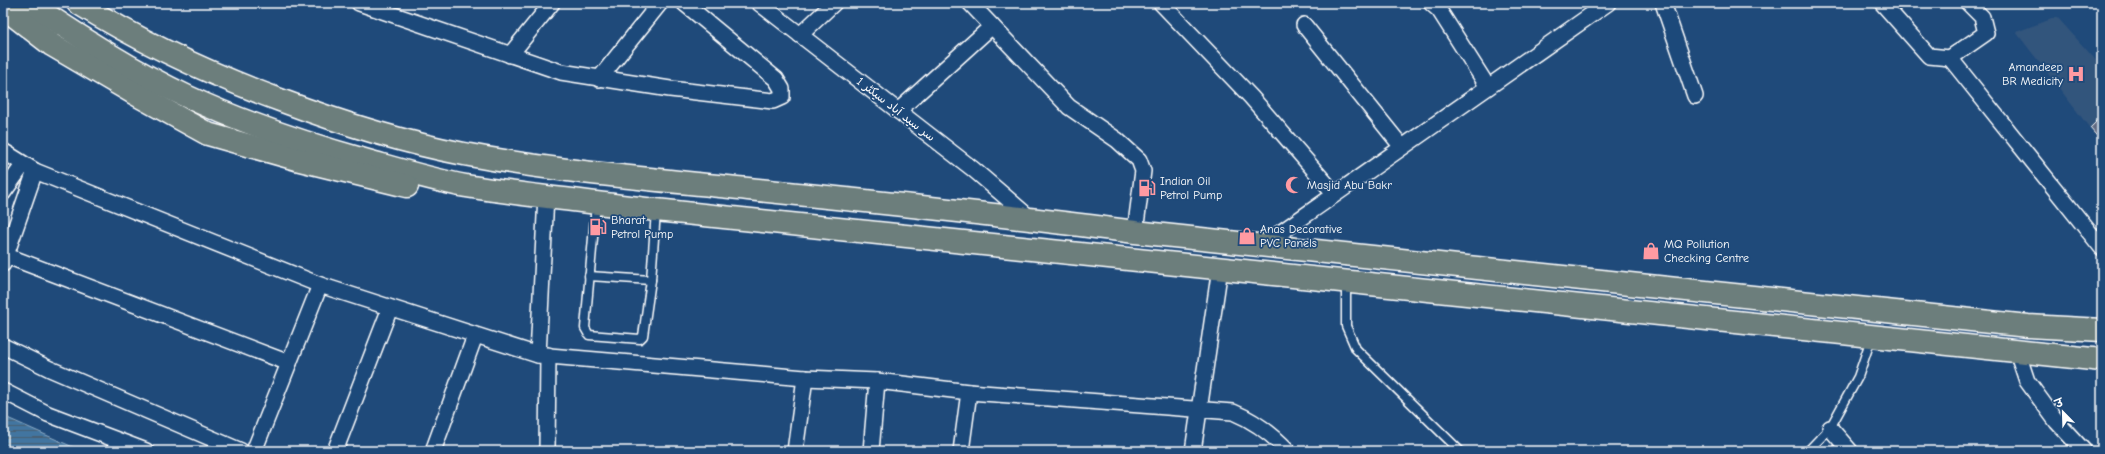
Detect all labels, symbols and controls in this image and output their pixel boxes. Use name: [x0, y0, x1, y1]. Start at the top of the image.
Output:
place label: Amandeep BR Medicity: [2002, 60, 2064, 88]
hospital icon: Amandeep BR Medicity: [2066, 64, 2086, 84]
street label: سر سید آباد سیکٹر 1: [853, 74, 938, 145]
place label: Indian Oil Petrol Pump: [1160, 174, 1222, 202]
mosque icon: Masjid Abu Bakr: [1284, 175, 1304, 195]
fuel station icon: Indian Oil Petrol Pump: [1137, 178, 1157, 198]
place label: Masjid Abu Bakr: [1307, 178, 1392, 192]
place label: Bharat Petrol Pump: [611, 213, 673, 241]
fuel station icon: Bharat Petrol Pump: [588, 217, 608, 237]
place label: Anas Decorative PVC Panels: [1260, 222, 1342, 250]
shop icon: Anas Decorative PVC Panels: [1237, 226, 1257, 246]
place label: MQ Pollution Checking Centre: [1664, 237, 1749, 265]
shop icon: MQ Pollution Checking Centre: [1641, 241, 1661, 261]
north arrow: [2043, 392, 2083, 432]
text: उ: [2052, 395, 2067, 411]

